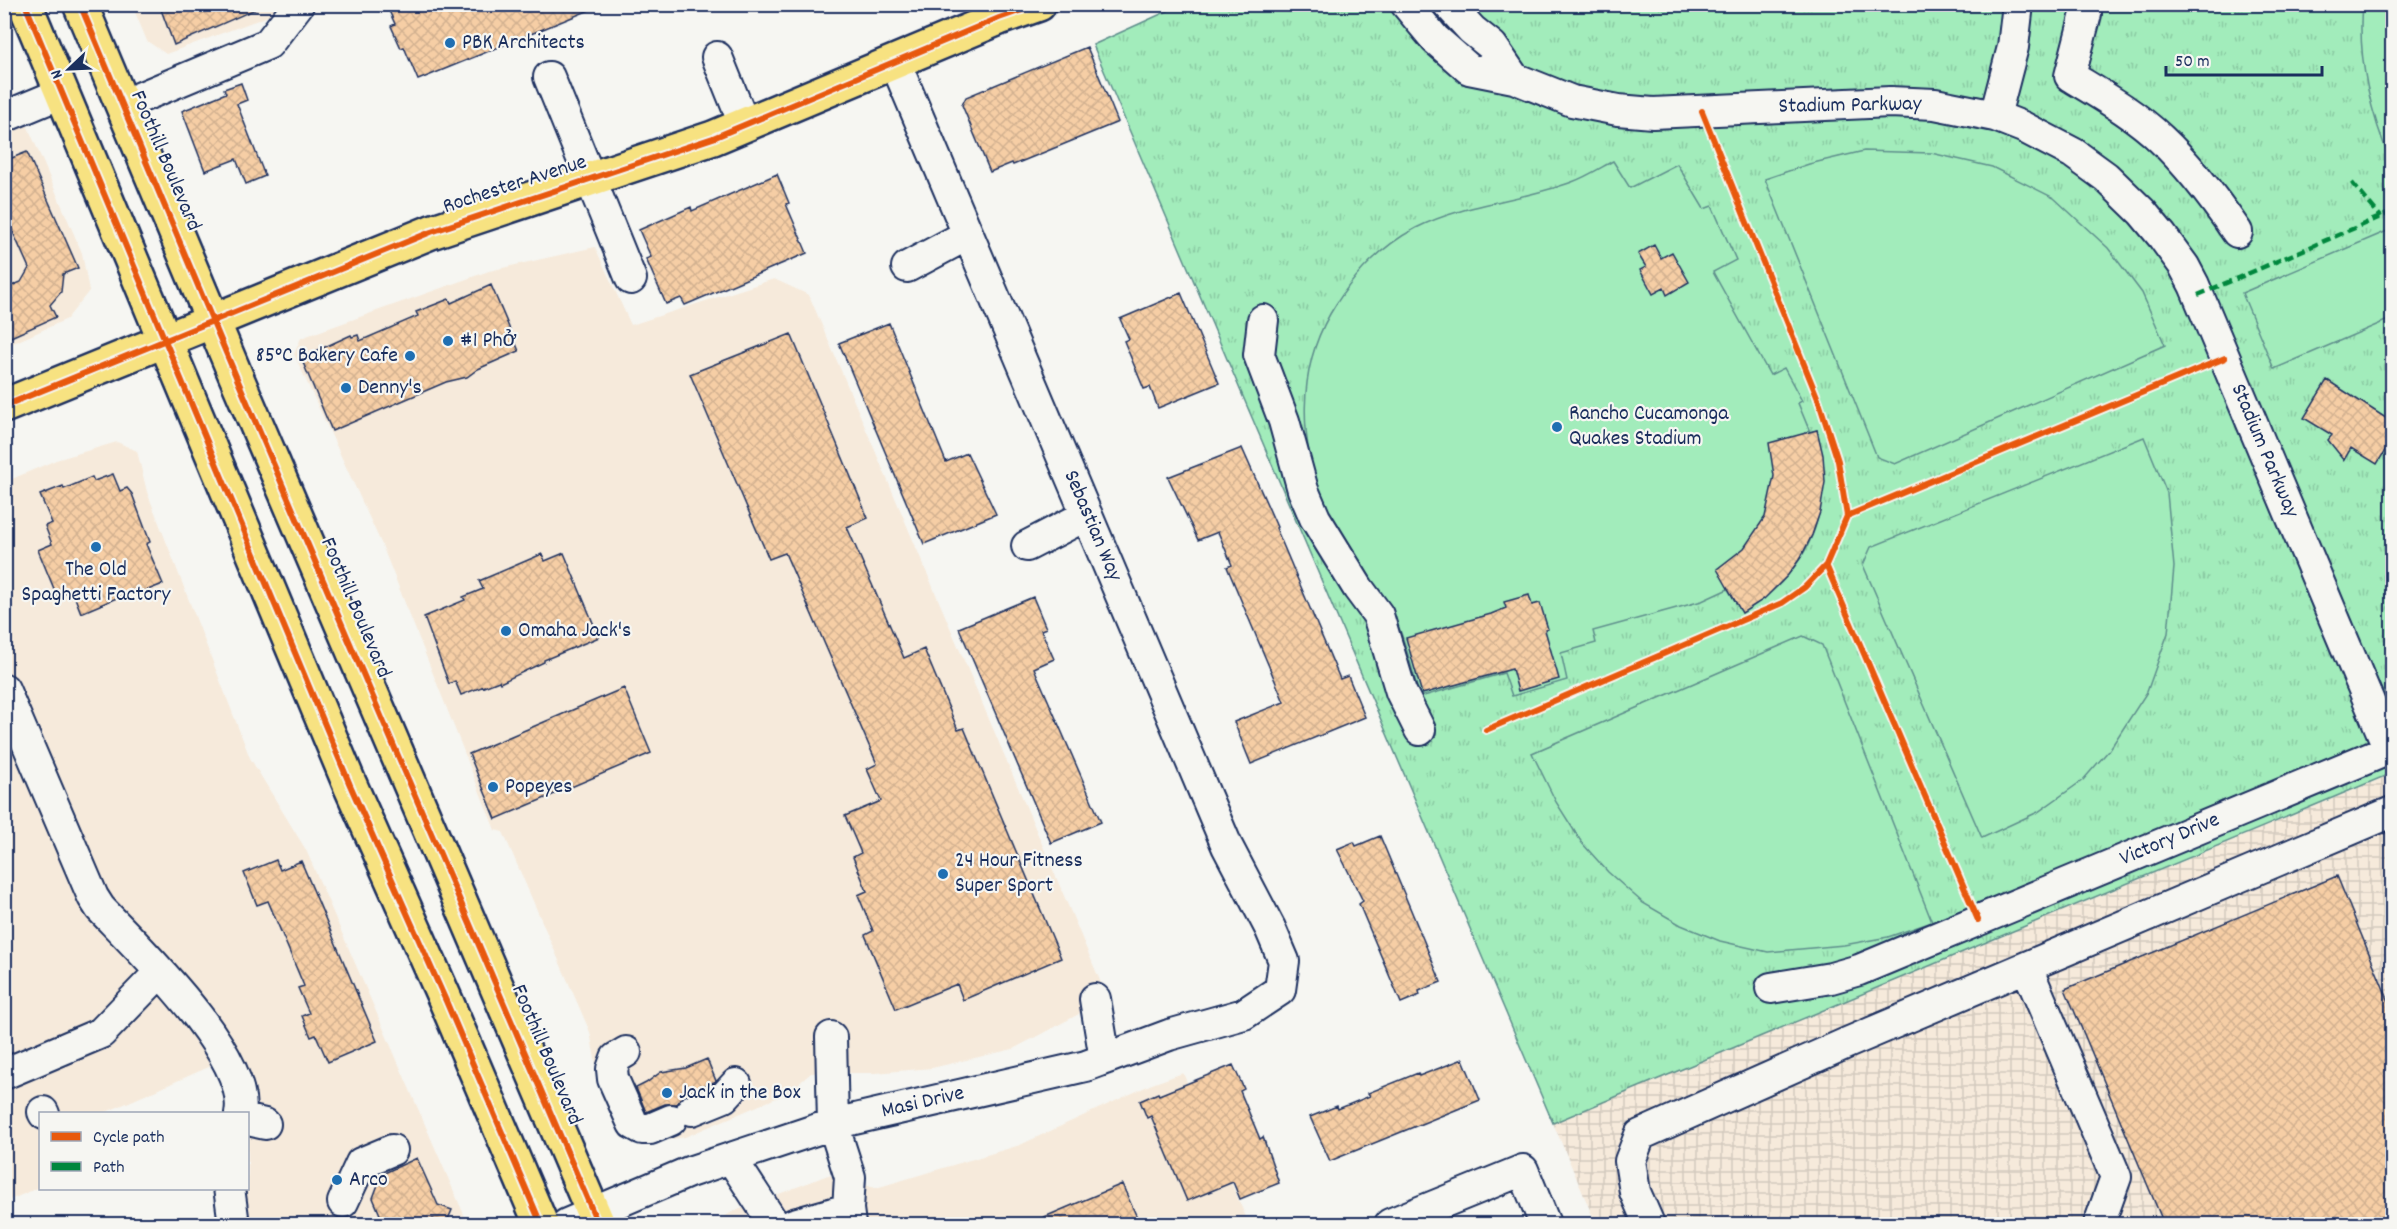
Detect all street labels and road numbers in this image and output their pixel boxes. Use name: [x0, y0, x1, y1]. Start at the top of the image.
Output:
street label: Foothill Boulevard: [121, 86, 209, 236]
street label: Stadium Parkway: [1778, 89, 1923, 123]
street label: Rochester Avenue: [439, 147, 591, 223]
street label: Stadium Parkway: [2222, 379, 2307, 524]
street label: Sebastian Way: [1055, 466, 1130, 587]
street label: Foothill Boulevard: [311, 533, 399, 683]
street label: Victory Drive: [2115, 805, 2225, 875]
street label: Foothill Boulevard: [502, 980, 590, 1130]
street label: Masi Drive: [879, 1078, 967, 1128]

